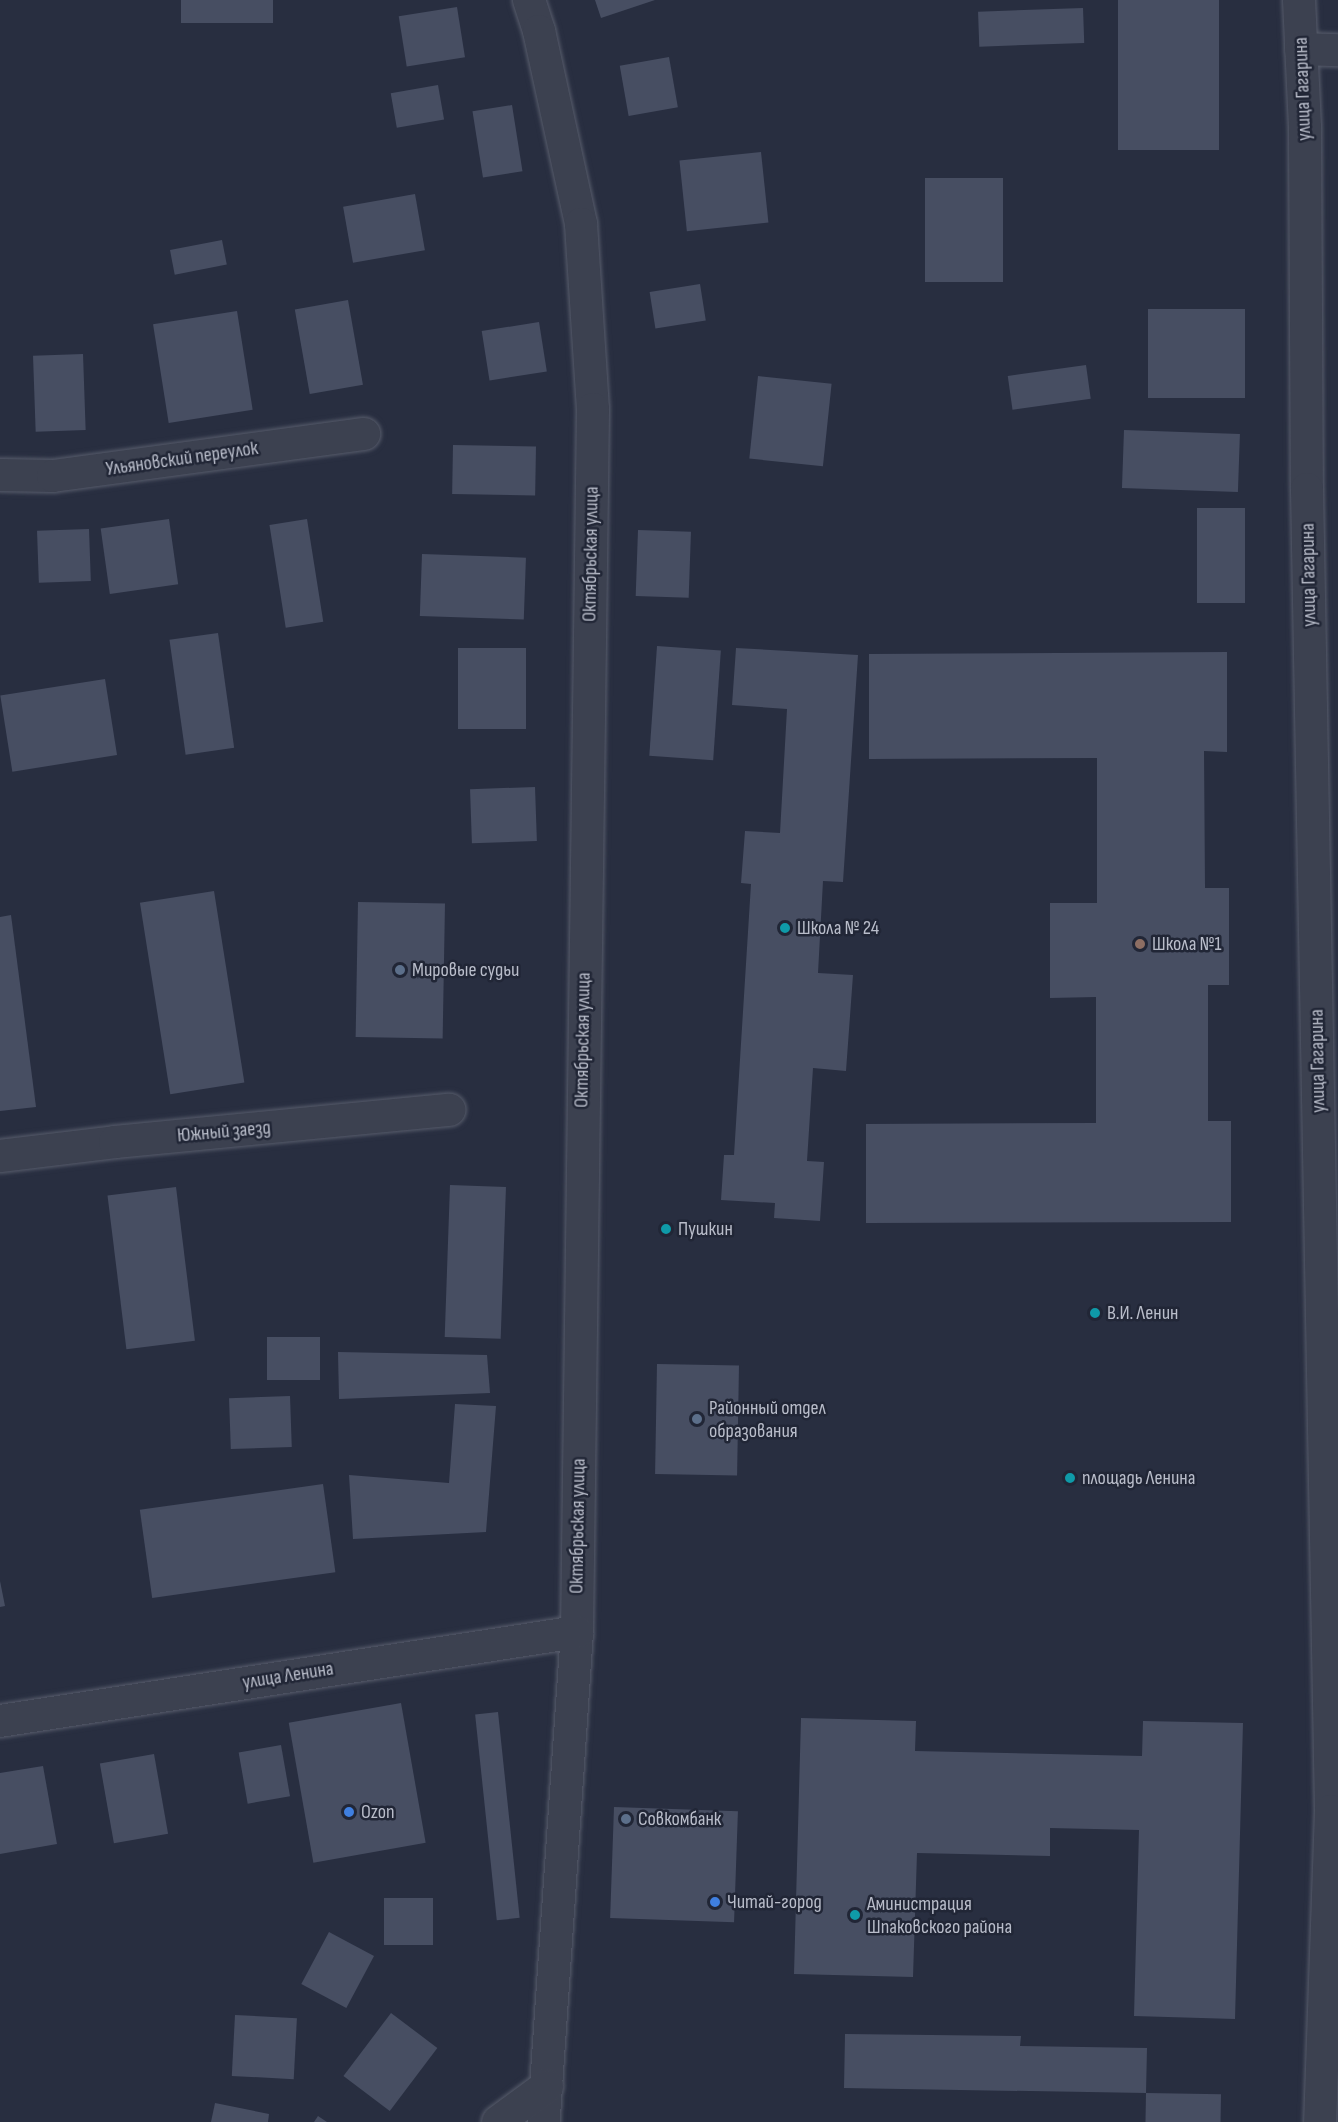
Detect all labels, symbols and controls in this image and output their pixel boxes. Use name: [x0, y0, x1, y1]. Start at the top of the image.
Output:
street label: улица Гагарина: [1289, 37, 1317, 141]
street label: Ульяновский переулок: [104, 436, 260, 482]
street label: Октябрьская улица: [578, 486, 604, 622]
street label: улица Гагарина: [1296, 523, 1322, 627]
place label: Школа № 24: [797, 916, 879, 940]
marker: Школа № 24: [778, 921, 792, 935]
place label: Школа №1: [1152, 932, 1222, 956]
marker: Школа №1: [1133, 937, 1147, 951]
place label: Мировые судьи: [412, 958, 519, 982]
marker: Мировые судьи: [393, 963, 407, 977]
street label: Октябрьская улица: [570, 972, 596, 1108]
street label: улица Гагарина: [1305, 1009, 1331, 1113]
street label: Южный заезд: [176, 1116, 272, 1148]
place label: Пушкин: [678, 1217, 733, 1241]
marker: Пушкин: [659, 1222, 673, 1236]
place label: В.И. Ленин: [1107, 1301, 1178, 1325]
marker: В.И. Ленин: [1088, 1306, 1102, 1320]
place label: Районный отдел образования: [709, 1396, 826, 1443]
marker: Районный отдел образования: [690, 1412, 704, 1426]
street label: Октябрьская улица: [565, 1458, 591, 1594]
place label: площадь Ленина: [1082, 1466, 1195, 1490]
marker: площадь Ленина: [1063, 1471, 1077, 1485]
street label: улица Ленина: [241, 1657, 335, 1695]
place label: Ozon: [361, 1800, 395, 1824]
marker: Ozon: [342, 1805, 356, 1819]
place label: Совкомбанк: [638, 1807, 721, 1831]
marker: Совкомбанк: [619, 1812, 633, 1826]
place label: Читай-город: [727, 1890, 822, 1914]
place label: Аминистрация Шпаковского района: [867, 1892, 1012, 1939]
marker: Читай-город: [708, 1895, 722, 1909]
marker: Аминистрация Шпаковского района: [848, 1908, 862, 1922]

